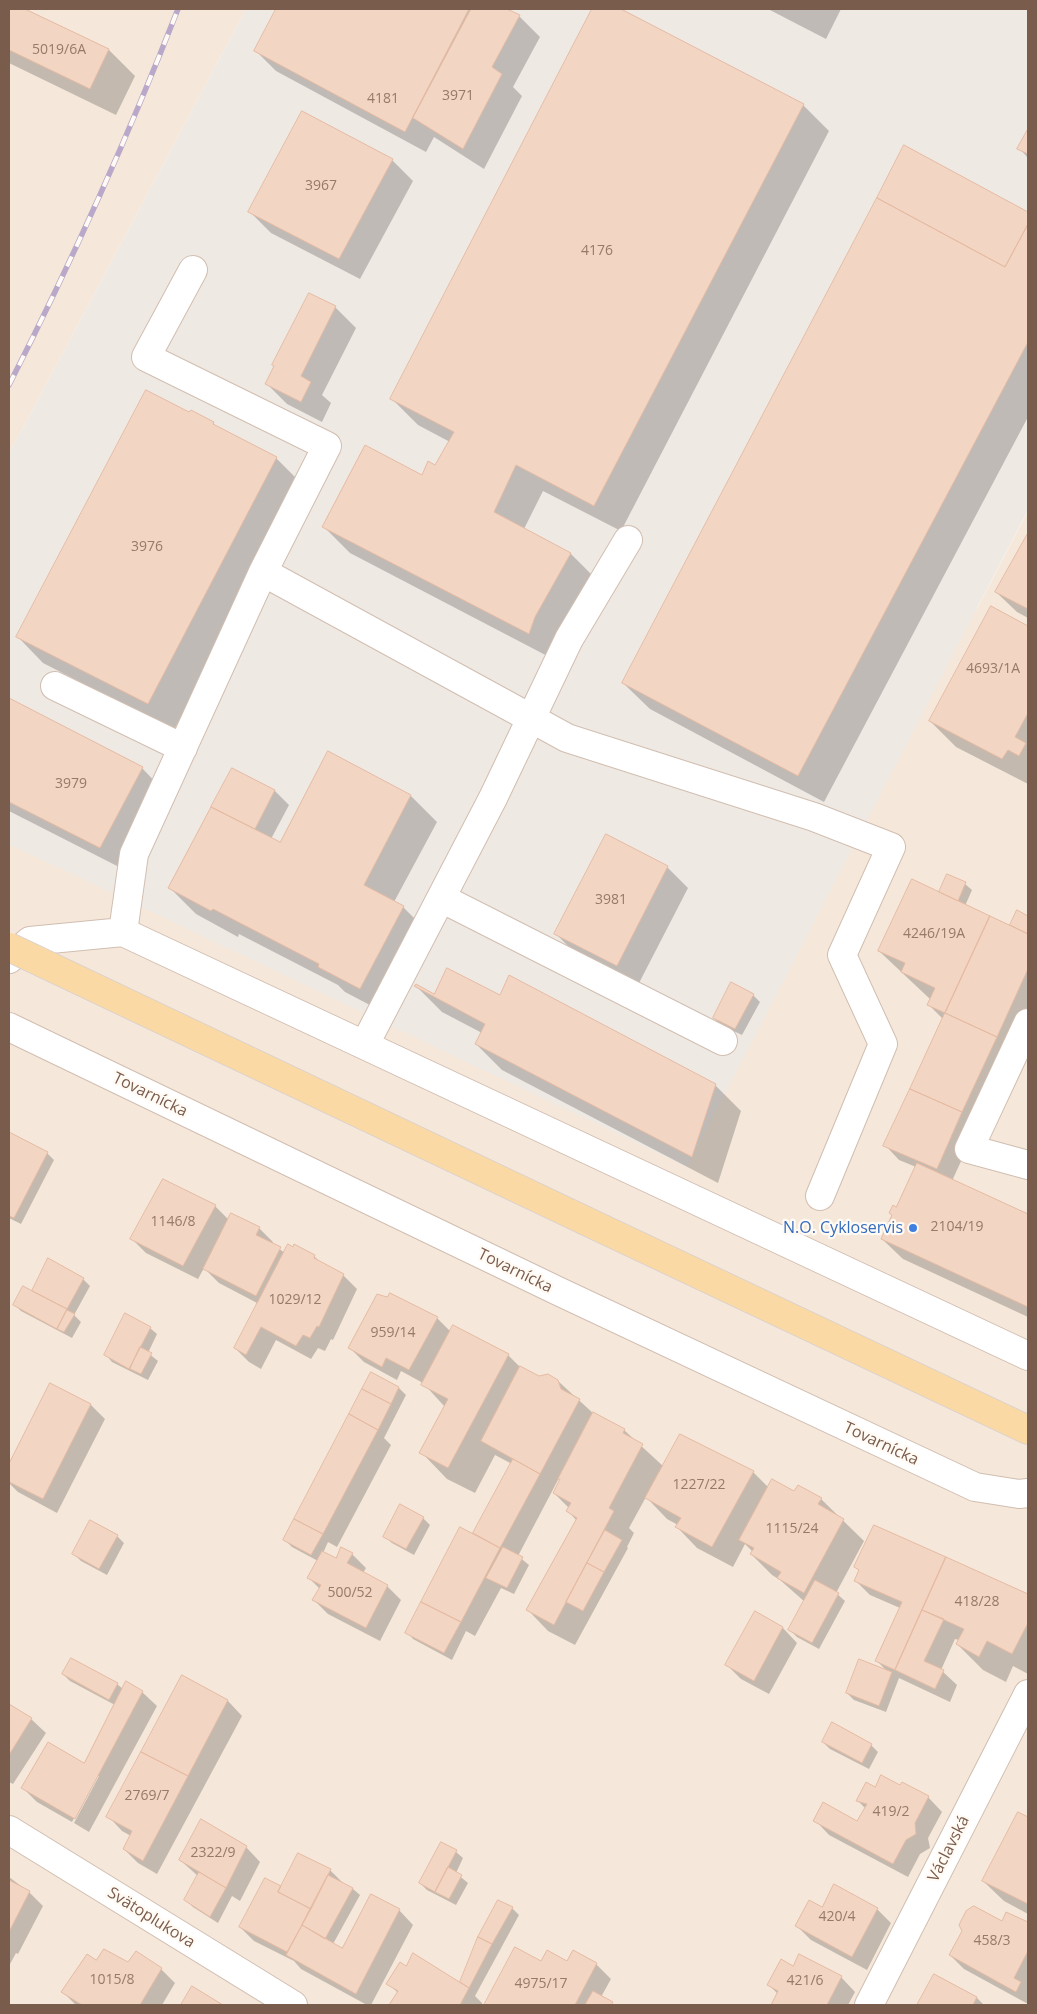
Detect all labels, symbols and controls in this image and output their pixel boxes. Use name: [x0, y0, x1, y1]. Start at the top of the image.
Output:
house number: 5019/6A: [32, 42, 86, 58]
house number: 3971: [442, 88, 474, 104]
house number: 4181: [367, 91, 399, 107]
house number: 3967: [305, 178, 337, 194]
house number: 4176: [581, 243, 613, 259]
house number: 3976: [131, 539, 163, 555]
house number: 4693/1A: [966, 661, 1020, 677]
house number: 3979: [55, 776, 87, 792]
house number: 3981: [595, 892, 627, 908]
house number: 4246/19A: [903, 926, 965, 942]
street label: Tovarnícka: [110, 1069, 190, 1121]
house number: 1146/8: [150, 1214, 196, 1230]
place label: N.O. Cykloservis: [783, 1218, 903, 1238]
house number: 2104/19: [930, 1219, 984, 1235]
marker: N.O. Cykloservis: [907, 1222, 919, 1234]
street label: Tovarnícka: [475, 1245, 555, 1297]
house number: 1029/12: [268, 1292, 322, 1308]
house number: 959/14: [370, 1325, 416, 1341]
street label: Tovarnícka: [840, 1418, 922, 1470]
house number: 1227/22: [672, 1477, 726, 1493]
house number: 1115/24: [765, 1521, 819, 1537]
house number: 500/52: [327, 1585, 373, 1601]
house number: 418/28: [954, 1594, 1000, 1610]
house number: 2769/7: [124, 1788, 170, 1804]
house number: 419/2: [872, 1804, 910, 1820]
street label: Václavská: [924, 1813, 974, 1885]
house number: 2322/9: [190, 1845, 236, 1861]
street label: Svätoplukova: [104, 1883, 198, 1953]
house number: 420/4: [818, 1909, 856, 1925]
house number: 458/3: [973, 1933, 1011, 1949]
house number: 1015/8: [89, 1972, 135, 1988]
house number: 421/6: [786, 1973, 824, 1989]
house number: 4975/17: [514, 1976, 568, 1992]

